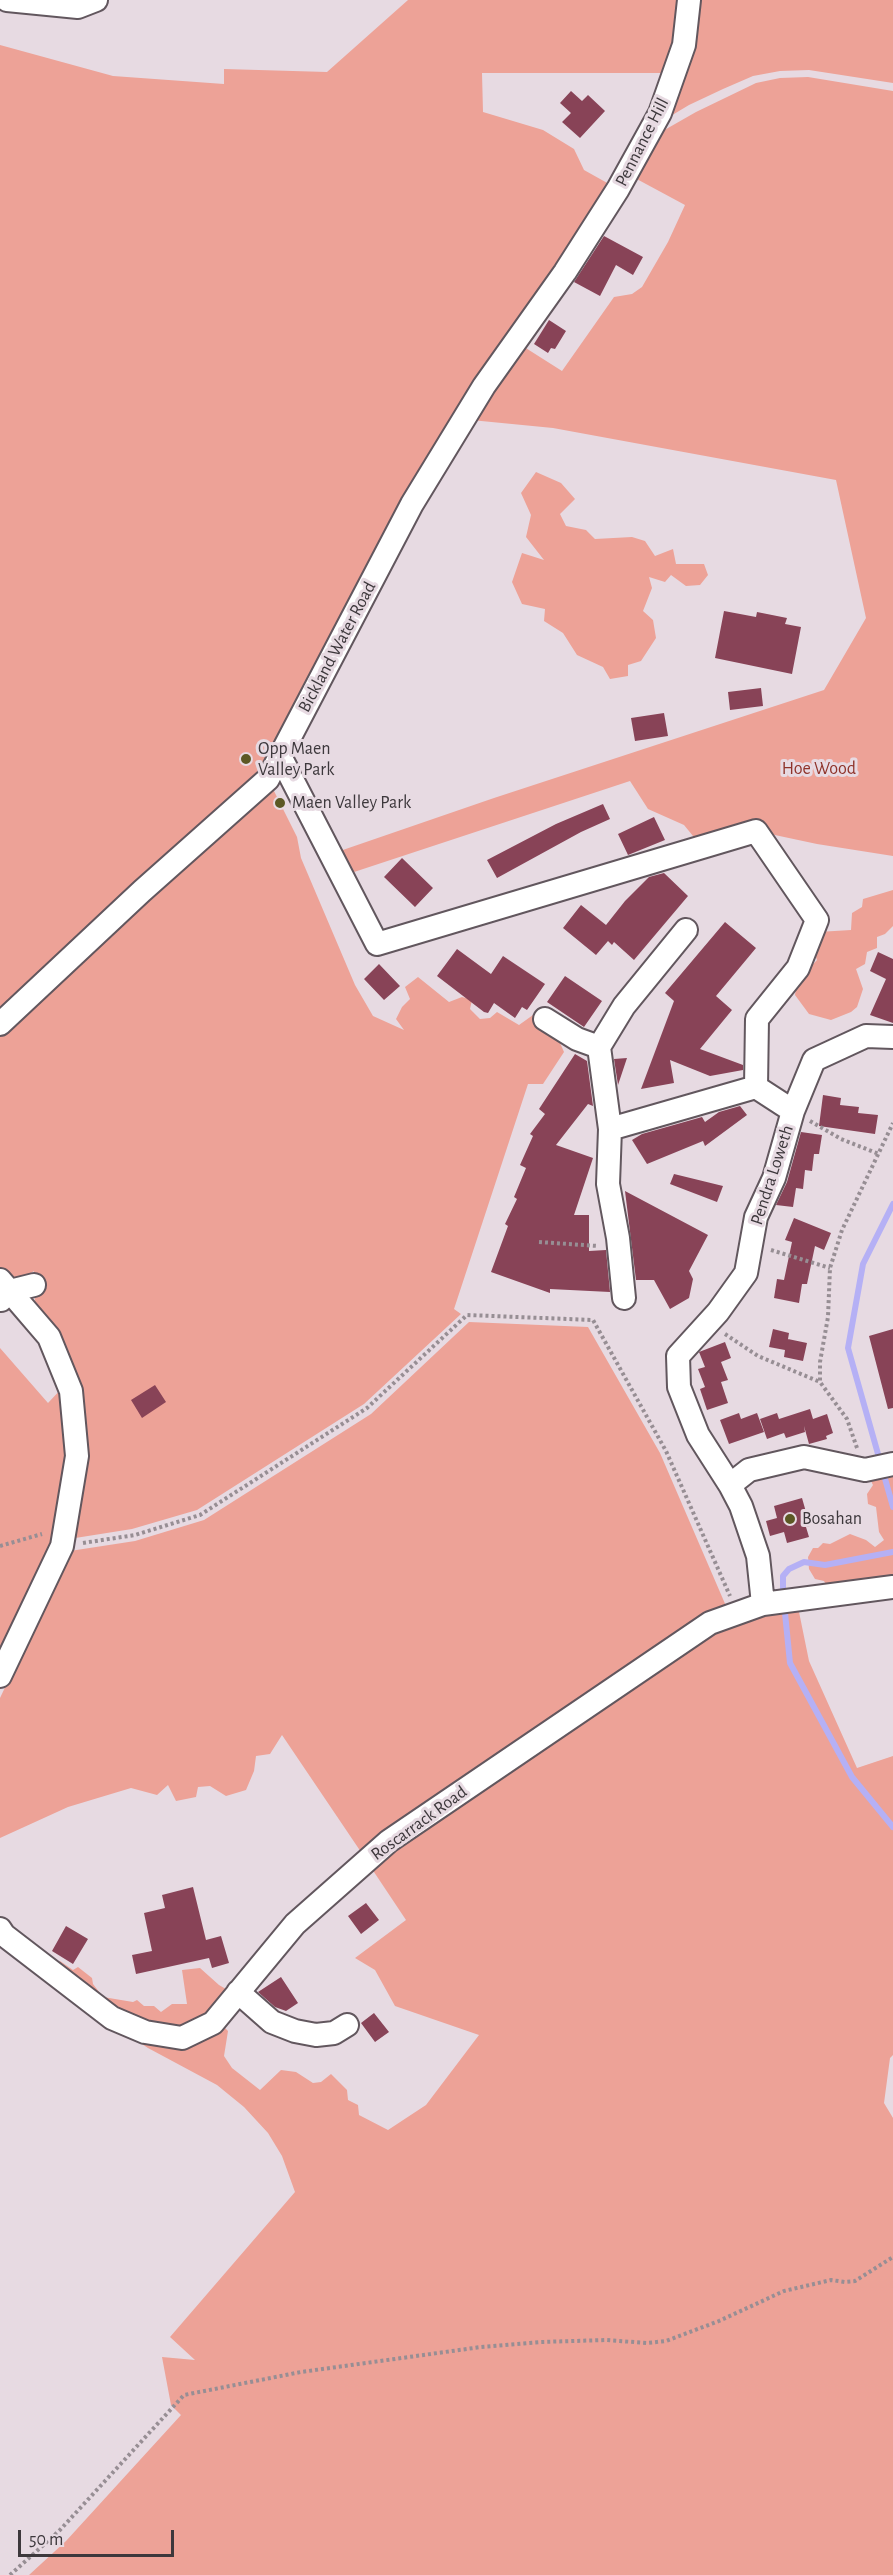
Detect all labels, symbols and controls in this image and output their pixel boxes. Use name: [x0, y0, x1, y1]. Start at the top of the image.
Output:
street label: Pennance Hill: [610, 94, 674, 190]
street label: Bickland Water Road: [293, 578, 381, 716]
place label: Opp Maen Valley Park: [258, 738, 334, 780]
marker: Opp Maen Valley Park: [239, 752, 253, 766]
park label: Hoe Wood: [782, 758, 856, 780]
place label: Maen Valley Park: [292, 792, 411, 814]
marker: Maen Valley Park: [273, 796, 287, 810]
street label: Pendra Loweth: [746, 1122, 798, 1228]
place label: Bosahan: [802, 1508, 862, 1530]
marker: Bosahan: [783, 1512, 797, 1526]
street label: Roscarrack Road: [367, 1781, 471, 1865]
scale bar: [21, 2518, 177, 2556]
text: 50 m: [29, 2531, 63, 2549]

